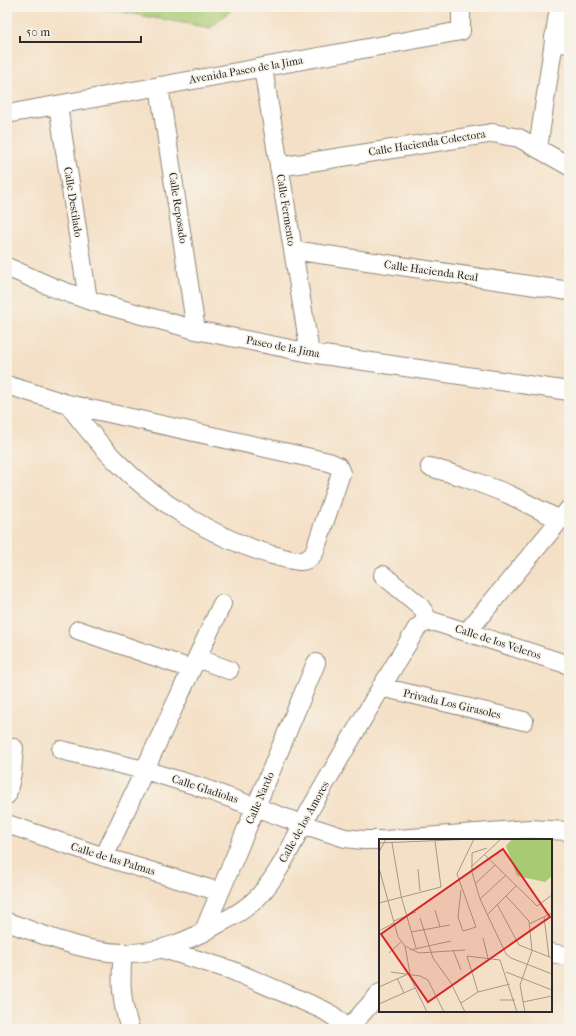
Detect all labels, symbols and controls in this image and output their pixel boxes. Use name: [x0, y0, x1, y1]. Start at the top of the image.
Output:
scale bar: [20, 18, 141, 44]
text: 50 m: [26, 25, 50, 39]
street label: Avenida Paseo de la Jima: [187, 53, 305, 87]
street label: Calle Hacienda Colectora: [367, 127, 488, 159]
street label: Calle Destilado: [61, 166, 85, 239]
street label: Calle Reposado: [166, 172, 190, 245]
street label: Calle Fermento: [274, 173, 298, 247]
street label: Calle Hacienda Real: [383, 258, 479, 284]
street label: Paseo de la Jima: [245, 333, 322, 361]
street label: Calle de los Veleros: [453, 622, 543, 662]
street label: Privada Los Girasoles: [402, 686, 502, 722]
street label: Calle Nardo: [243, 769, 277, 826]
street label: Calle Gladiolas: [170, 772, 240, 806]
street label: Calle de los Amores: [276, 779, 332, 865]
inset map: [379, 839, 552, 1012]
street label: Calle de las Palmas: [69, 840, 157, 878]

